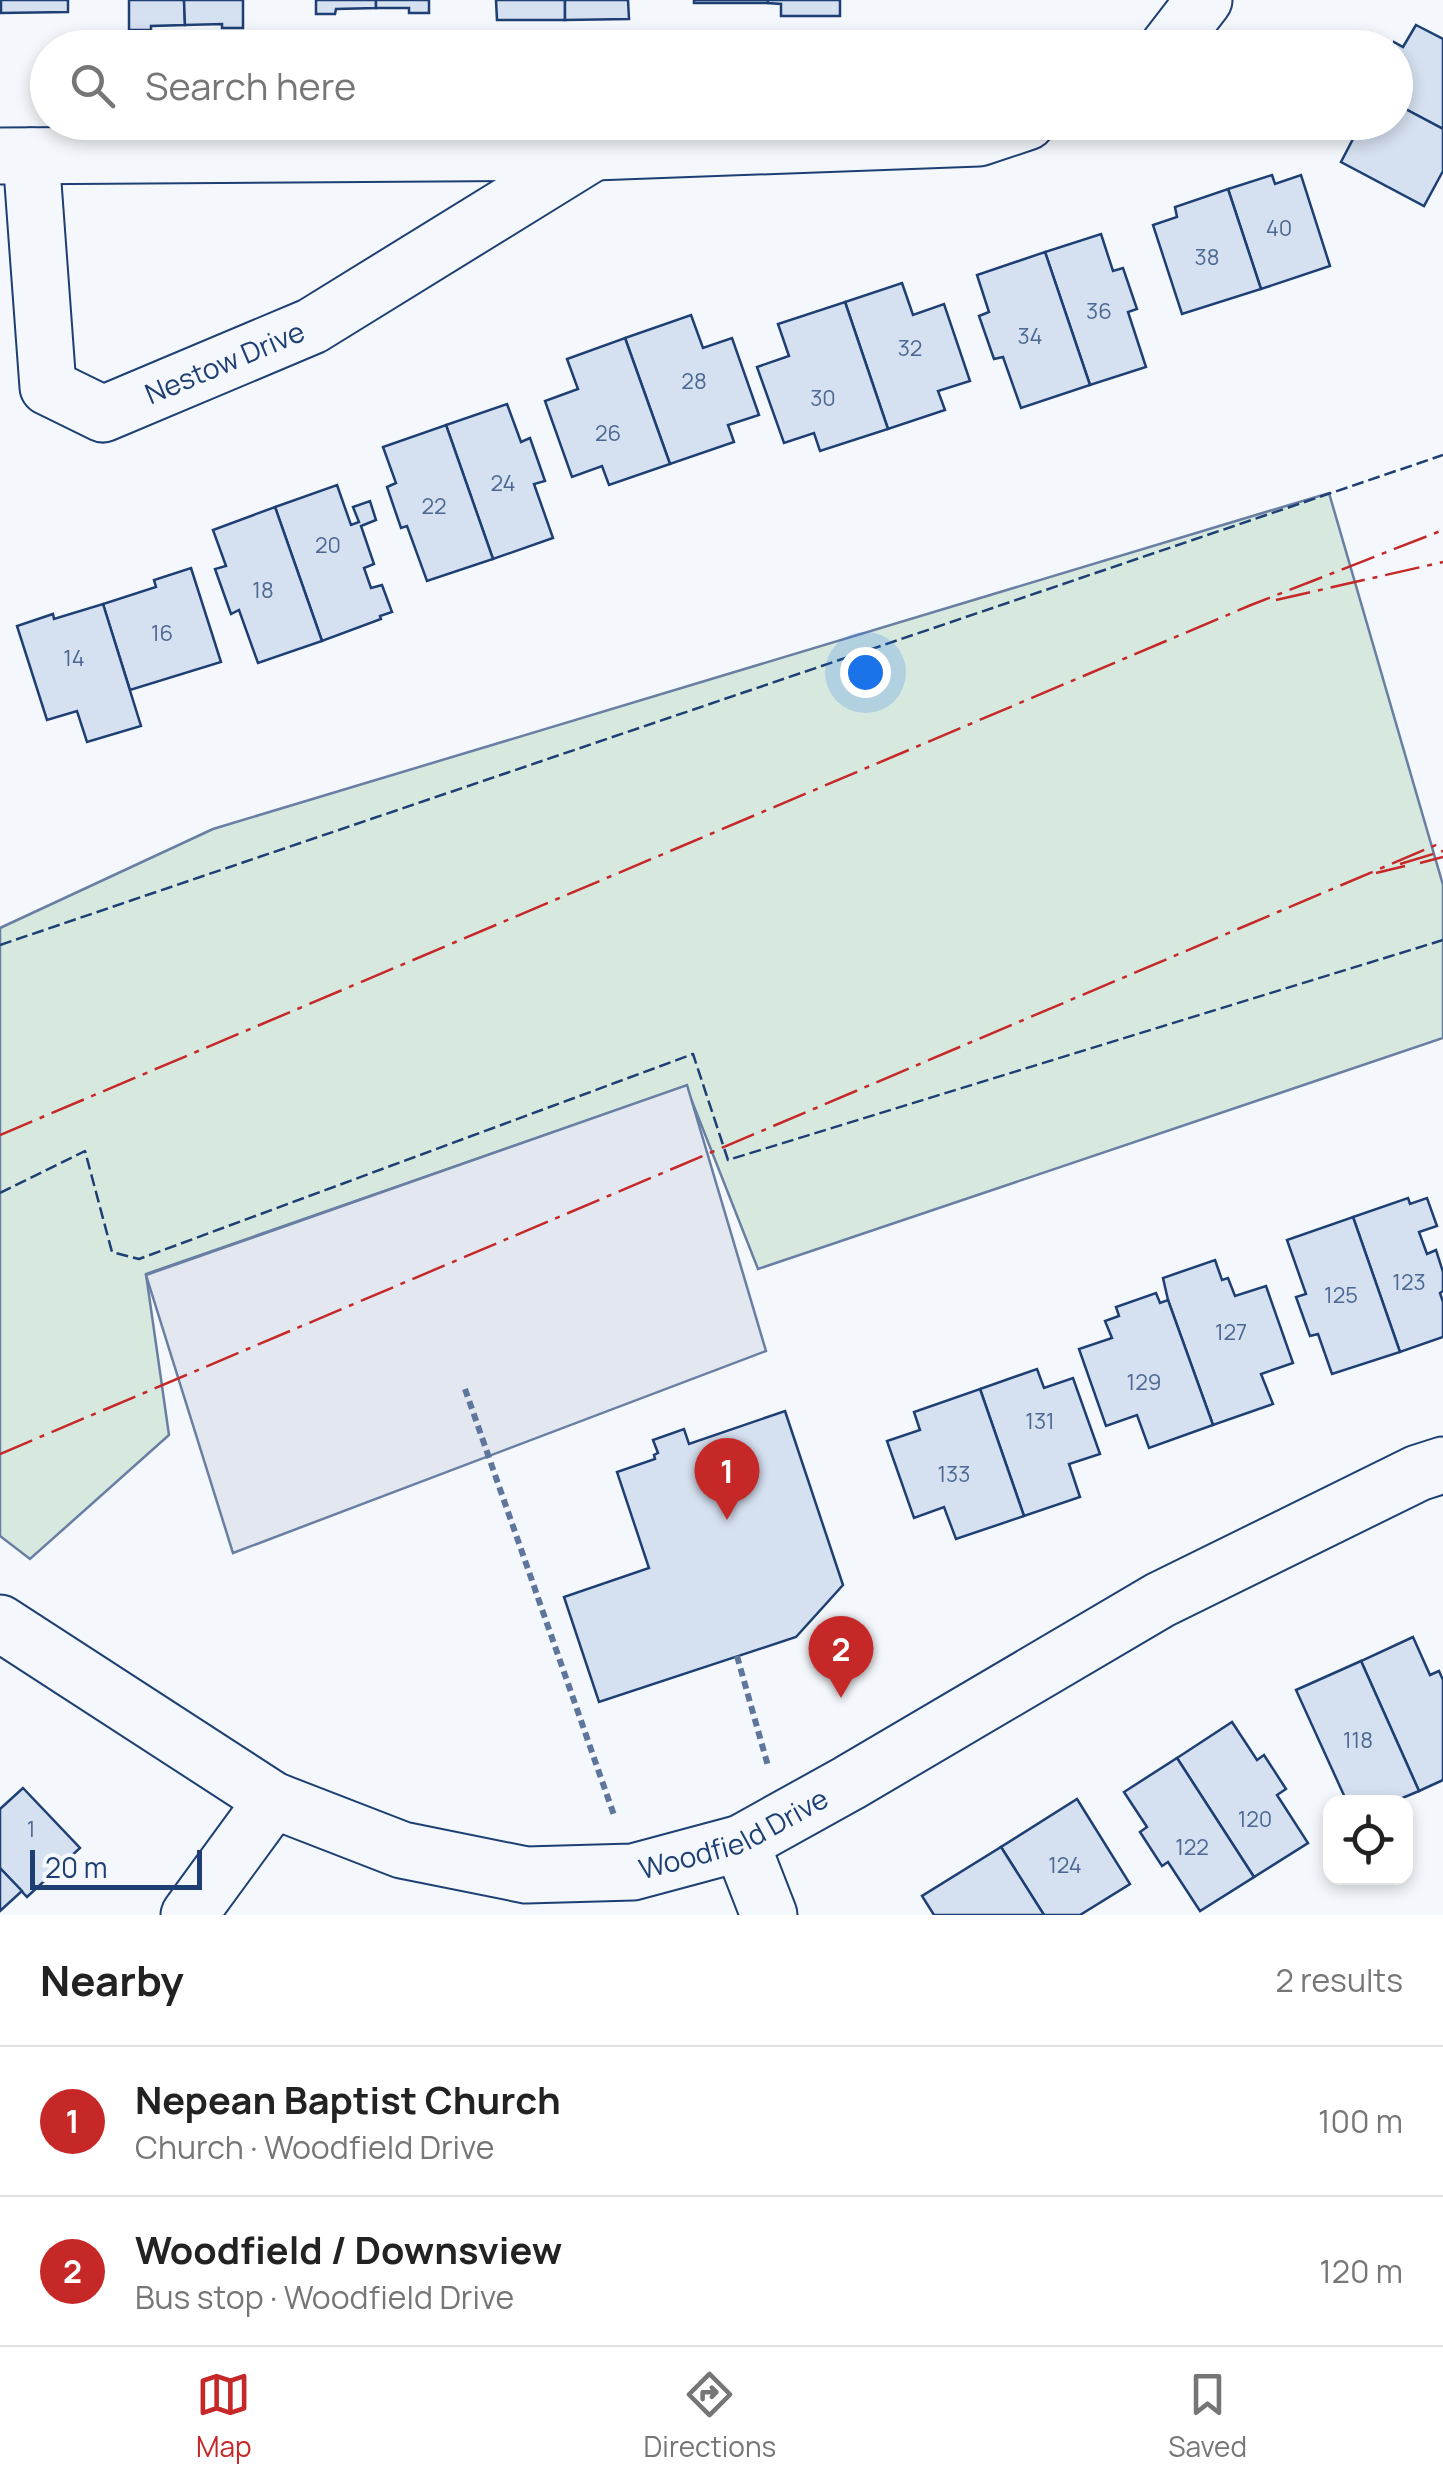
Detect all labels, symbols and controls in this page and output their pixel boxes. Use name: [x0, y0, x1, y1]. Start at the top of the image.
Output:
search box: [30, 30, 1413, 140]
icon: search: [65, 58, 120, 113]
text: Search here: [145, 59, 356, 111]
house number: 40: [1266, 213, 1292, 243]
house number: 38: [1195, 242, 1219, 272]
house number: 36: [1086, 296, 1112, 326]
street label: Nestow Drive: [139, 311, 310, 412]
house number: 34: [1017, 321, 1043, 351]
house number: 32: [898, 333, 922, 363]
house number: 28: [681, 366, 707, 396]
house number: 30: [810, 383, 836, 413]
house number: 26: [595, 418, 621, 448]
house number: 24: [490, 468, 516, 498]
house number: 22: [421, 491, 447, 521]
house number: 20: [315, 530, 341, 560]
house number: 18: [252, 575, 274, 605]
house number: 16: [151, 618, 173, 648]
house number: 14: [63, 643, 85, 673]
your location: [840, 647, 891, 698]
house number: 123: [1392, 1267, 1426, 1297]
house number: 125: [1324, 1280, 1358, 1310]
house number: 127: [1215, 1317, 1247, 1347]
house number: 129: [1127, 1367, 1161, 1397]
house number: 131: [1025, 1406, 1055, 1436]
pin: 1: [694, 1438, 760, 1520]
house number: 133: [938, 1459, 970, 1489]
pin: 2: [808, 1616, 874, 1698]
house number: 118: [1343, 1725, 1373, 1755]
street label: Woodfield Drive: [634, 1779, 834, 1888]
map controls: [1323, 1795, 1413, 1885]
button: locate: [1323, 1795, 1413, 1885]
house number: 120: [1238, 1804, 1272, 1834]
house number: 1: [27, 1814, 35, 1844]
house number: 122: [1175, 1832, 1209, 1862]
scale bar: [30, 1845, 202, 1890]
text: 20 m: [45, 1848, 107, 1886]
house number: 124: [1048, 1850, 1082, 1880]
text: Nearby: [40, 1951, 184, 2009]
text: 2 results: [1276, 1958, 1403, 2002]
text: Nepean Baptist Church: [135, 2073, 561, 2125]
text: 1: [65, 2099, 80, 2143]
text: 100 m: [1318, 2099, 1403, 2143]
text: Church · Woodfield Drive: [135, 2125, 494, 2169]
text: Woodfield / Downsview: [135, 2223, 562, 2275]
text: 2: [63, 2249, 82, 2293]
text: 120 m: [1319, 2249, 1403, 2293]
text: Bus stop · Woodfield Drive: [135, 2275, 514, 2319]
tab: Map: [196, 2367, 252, 2465]
tab: Directions: [644, 2367, 776, 2465]
tab: Saved: [1168, 2367, 1247, 2465]

